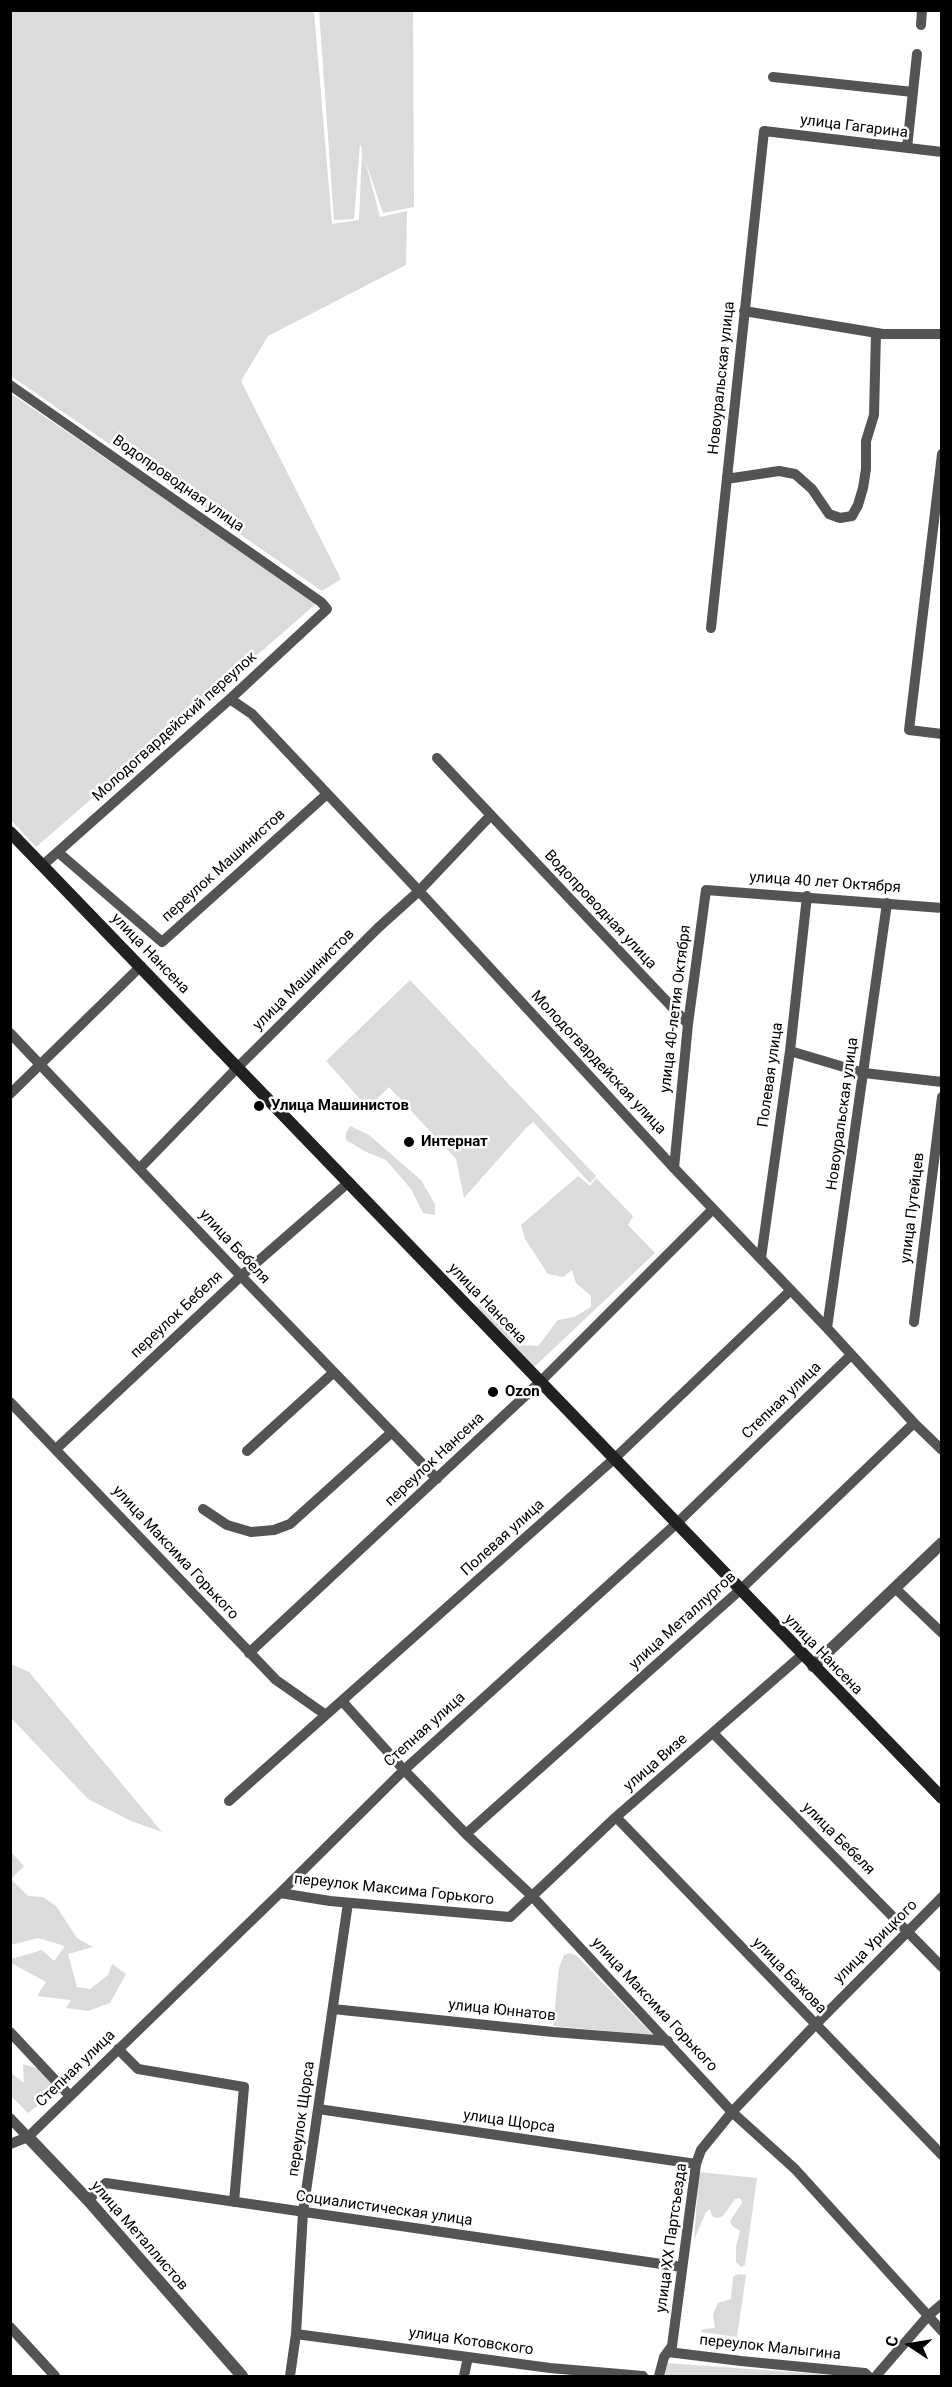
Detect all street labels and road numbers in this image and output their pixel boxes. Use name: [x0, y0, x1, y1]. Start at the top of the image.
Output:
street label: улица Гагарина: [799, 111, 909, 143]
street label: Новоуральская улица: [705, 300, 739, 456]
street label: Водопроводная улица: [109, 432, 247, 536]
street label: Молодогвардейский переулок: [89, 648, 261, 806]
street label: переулок Машинистов: [159, 806, 289, 926]
street label: Водопроводная улица: [540, 847, 660, 973]
street label: улица 40 лет Октября: [749, 869, 901, 897]
street label: улица Нансена: [107, 910, 193, 998]
street label: улица 40-летия Октября: [657, 924, 695, 1094]
street label: улица Машинистов: [250, 926, 358, 1034]
street label: Молодогвардейская улица: [527, 987, 669, 1139]
street label: Полевая улица: [755, 1021, 787, 1129]
street label: Новоуральская улица: [823, 1036, 863, 1192]
street label: улица Путейцев: [897, 1152, 929, 1264]
street label: улица Бебеля: [195, 1206, 273, 1288]
street label: улица Нансена: [444, 1260, 530, 1348]
street label: переулок Бебеля: [127, 1268, 227, 1362]
street label: Степная улица: [739, 1359, 825, 1443]
street label: переулок Нансена: [382, 1409, 488, 1511]
street label: улица Максима Горького: [108, 1482, 242, 1624]
street label: Полевая улица: [458, 1496, 548, 1580]
street label: улица Металлургов: [626, 1568, 740, 1674]
street label: улица Нансена: [780, 1611, 866, 1699]
street label: Степная улица: [381, 1689, 469, 1771]
street label: улица Визе: [620, 1730, 692, 1796]
street label: улица Бебеля: [798, 1799, 878, 1879]
street label: переулок Максима Горького: [293, 1871, 495, 1909]
street label: улица Урицкого: [830, 1896, 922, 1988]
street label: улица Максима Горького: [587, 1934, 721, 2076]
street label: улица Бажова: [748, 1934, 830, 2018]
street label: улица Юннатов: [448, 1996, 556, 2026]
street label: Степная улица: [33, 2027, 119, 2111]
street label: переулок Щорса: [285, 2060, 319, 2178]
street label: улица Щорса: [462, 2107, 556, 2137]
street label: улица XX Партсъезда: [653, 2162, 691, 2314]
street label: улица Металлистов: [87, 2178, 191, 2294]
street label: Социалистическая улица: [294, 2188, 474, 2230]
street label: улица Котовского: [407, 2324, 535, 2360]
street label: переулок Малыгина: [698, 2332, 842, 2364]

